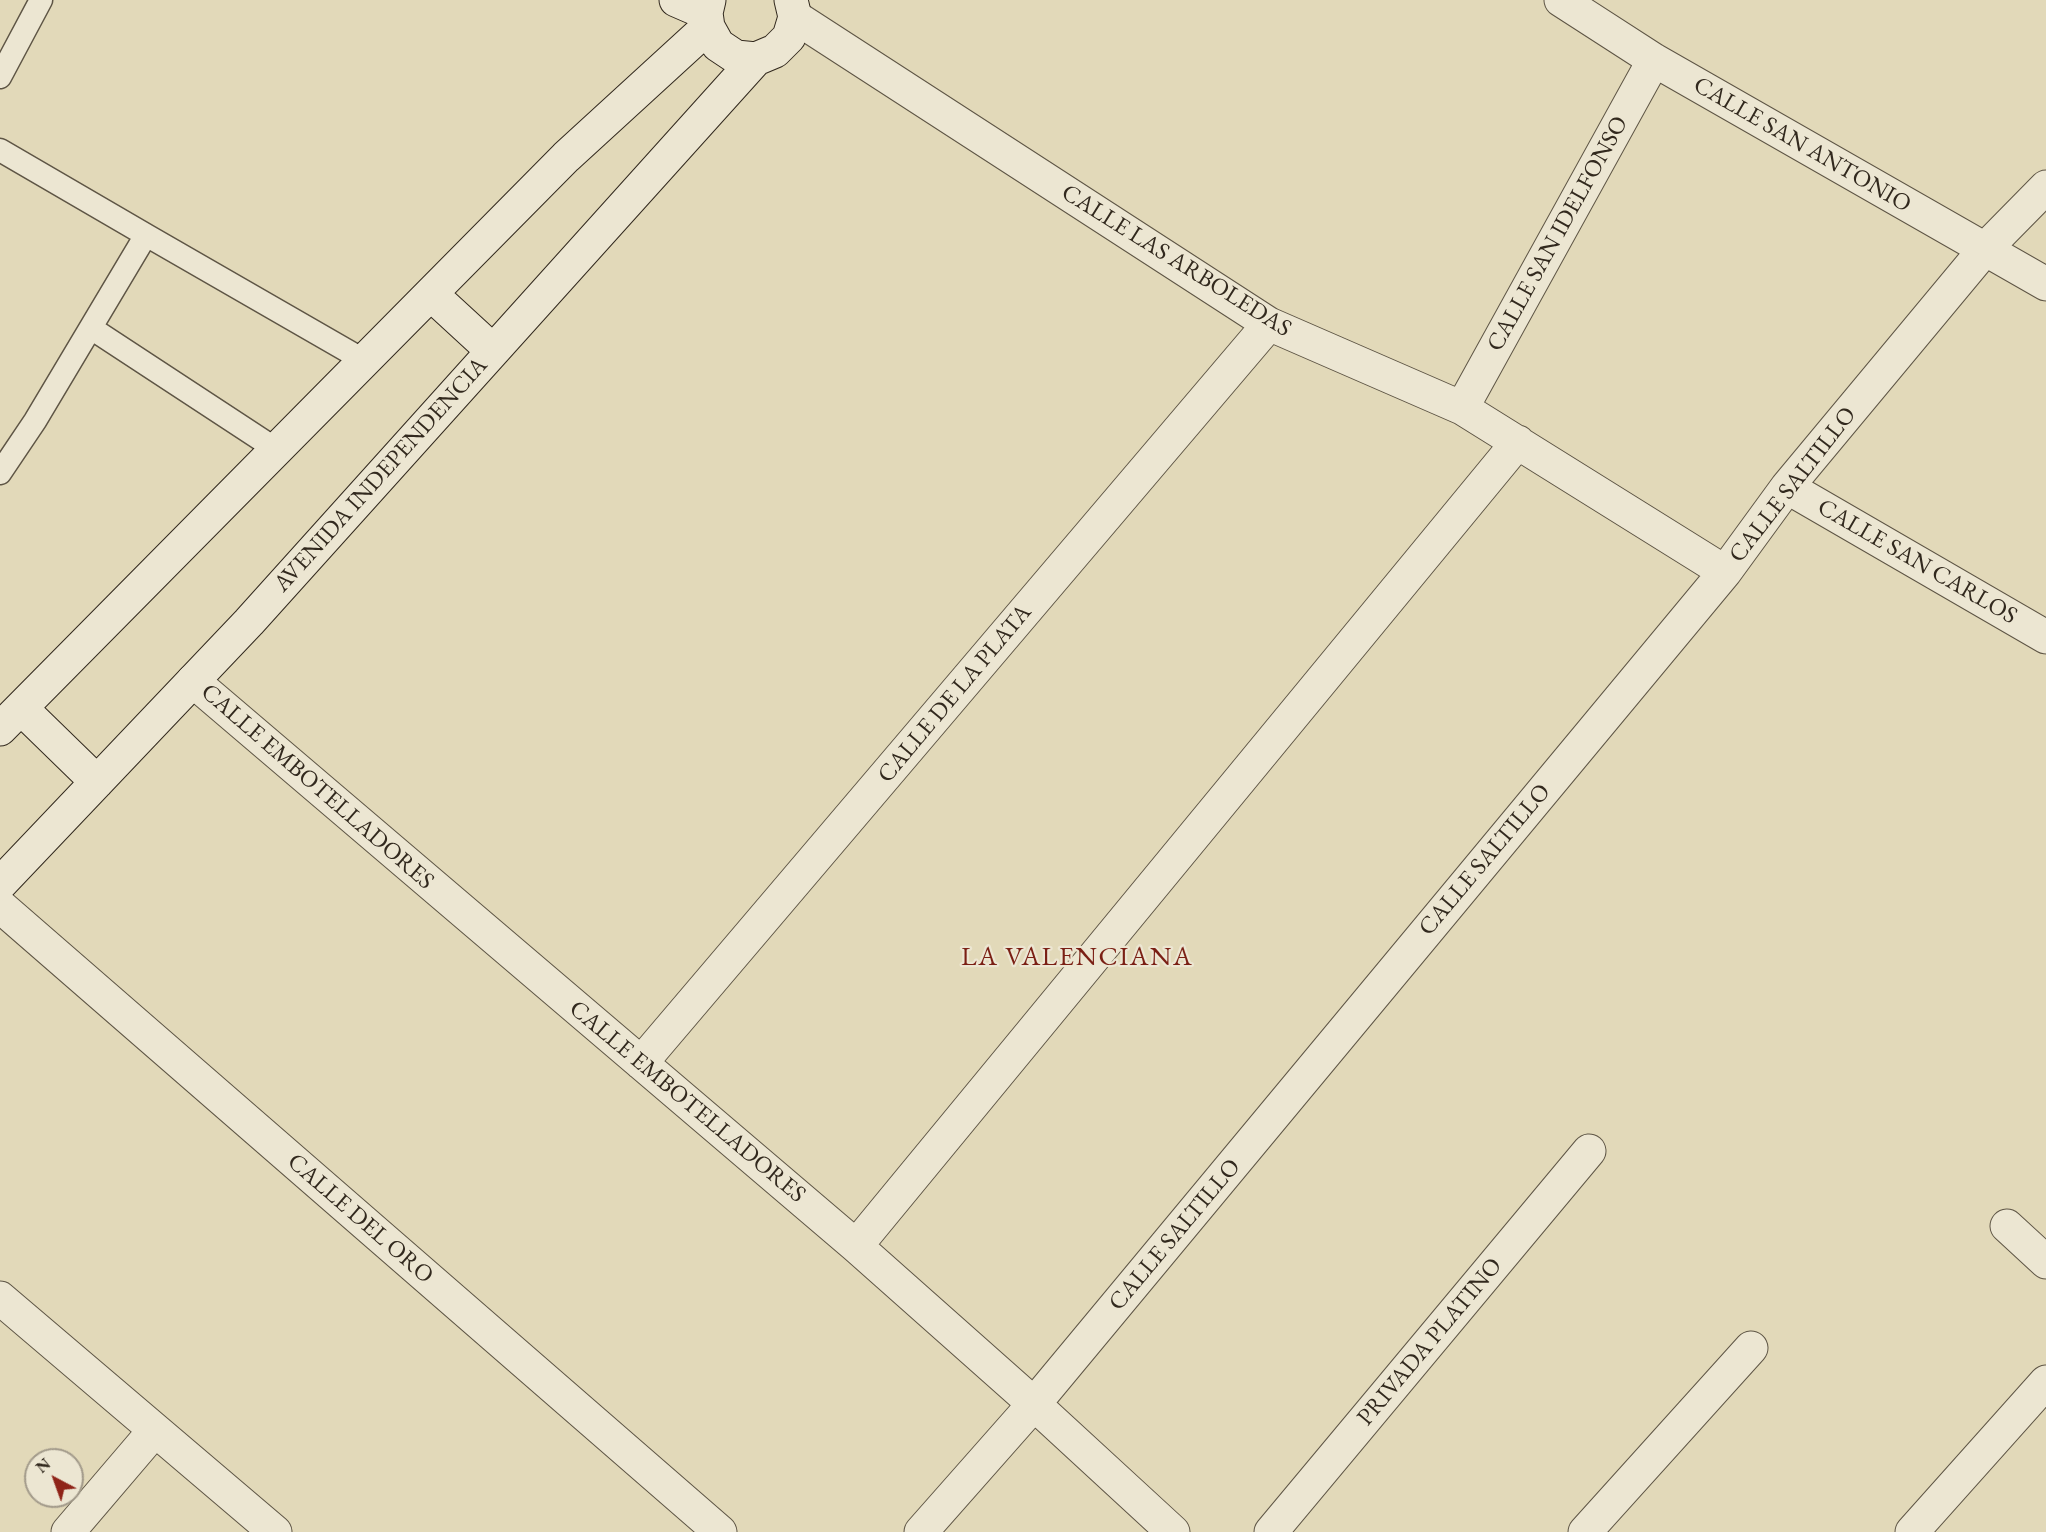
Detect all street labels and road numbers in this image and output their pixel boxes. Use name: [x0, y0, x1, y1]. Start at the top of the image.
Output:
street label: CALLE SAN ANTONIO: [1688, 71, 1916, 219]
street label: CALLE SAN IDELFONSO: [1481, 111, 1635, 357]
street label: CALLE LAS ARBOLEDAS: [1056, 178, 1296, 344]
street label: AVENIDA INDEPENDENCIA: [268, 352, 494, 598]
street label: CALLE SALTILLO: [1723, 401, 1863, 569]
street label: CALLE SAN CARLOS: [1812, 493, 2022, 631]
street label: CALLE DE LA PLATA: [872, 599, 1038, 789]
street label: CALLE EMBOTELLADORES: [195, 678, 439, 896]
street label: CALLE SALTILLO: [1413, 778, 1557, 942]
street label: CALLE EMBOTELLADORES: [563, 995, 811, 1209]
street label: CALLE DEL ORO: [281, 1148, 439, 1290]
street label: CALLE SALTILLO: [1103, 1153, 1247, 1317]
street label: PRIVADA PLATINO: [1351, 1252, 1509, 1432]

